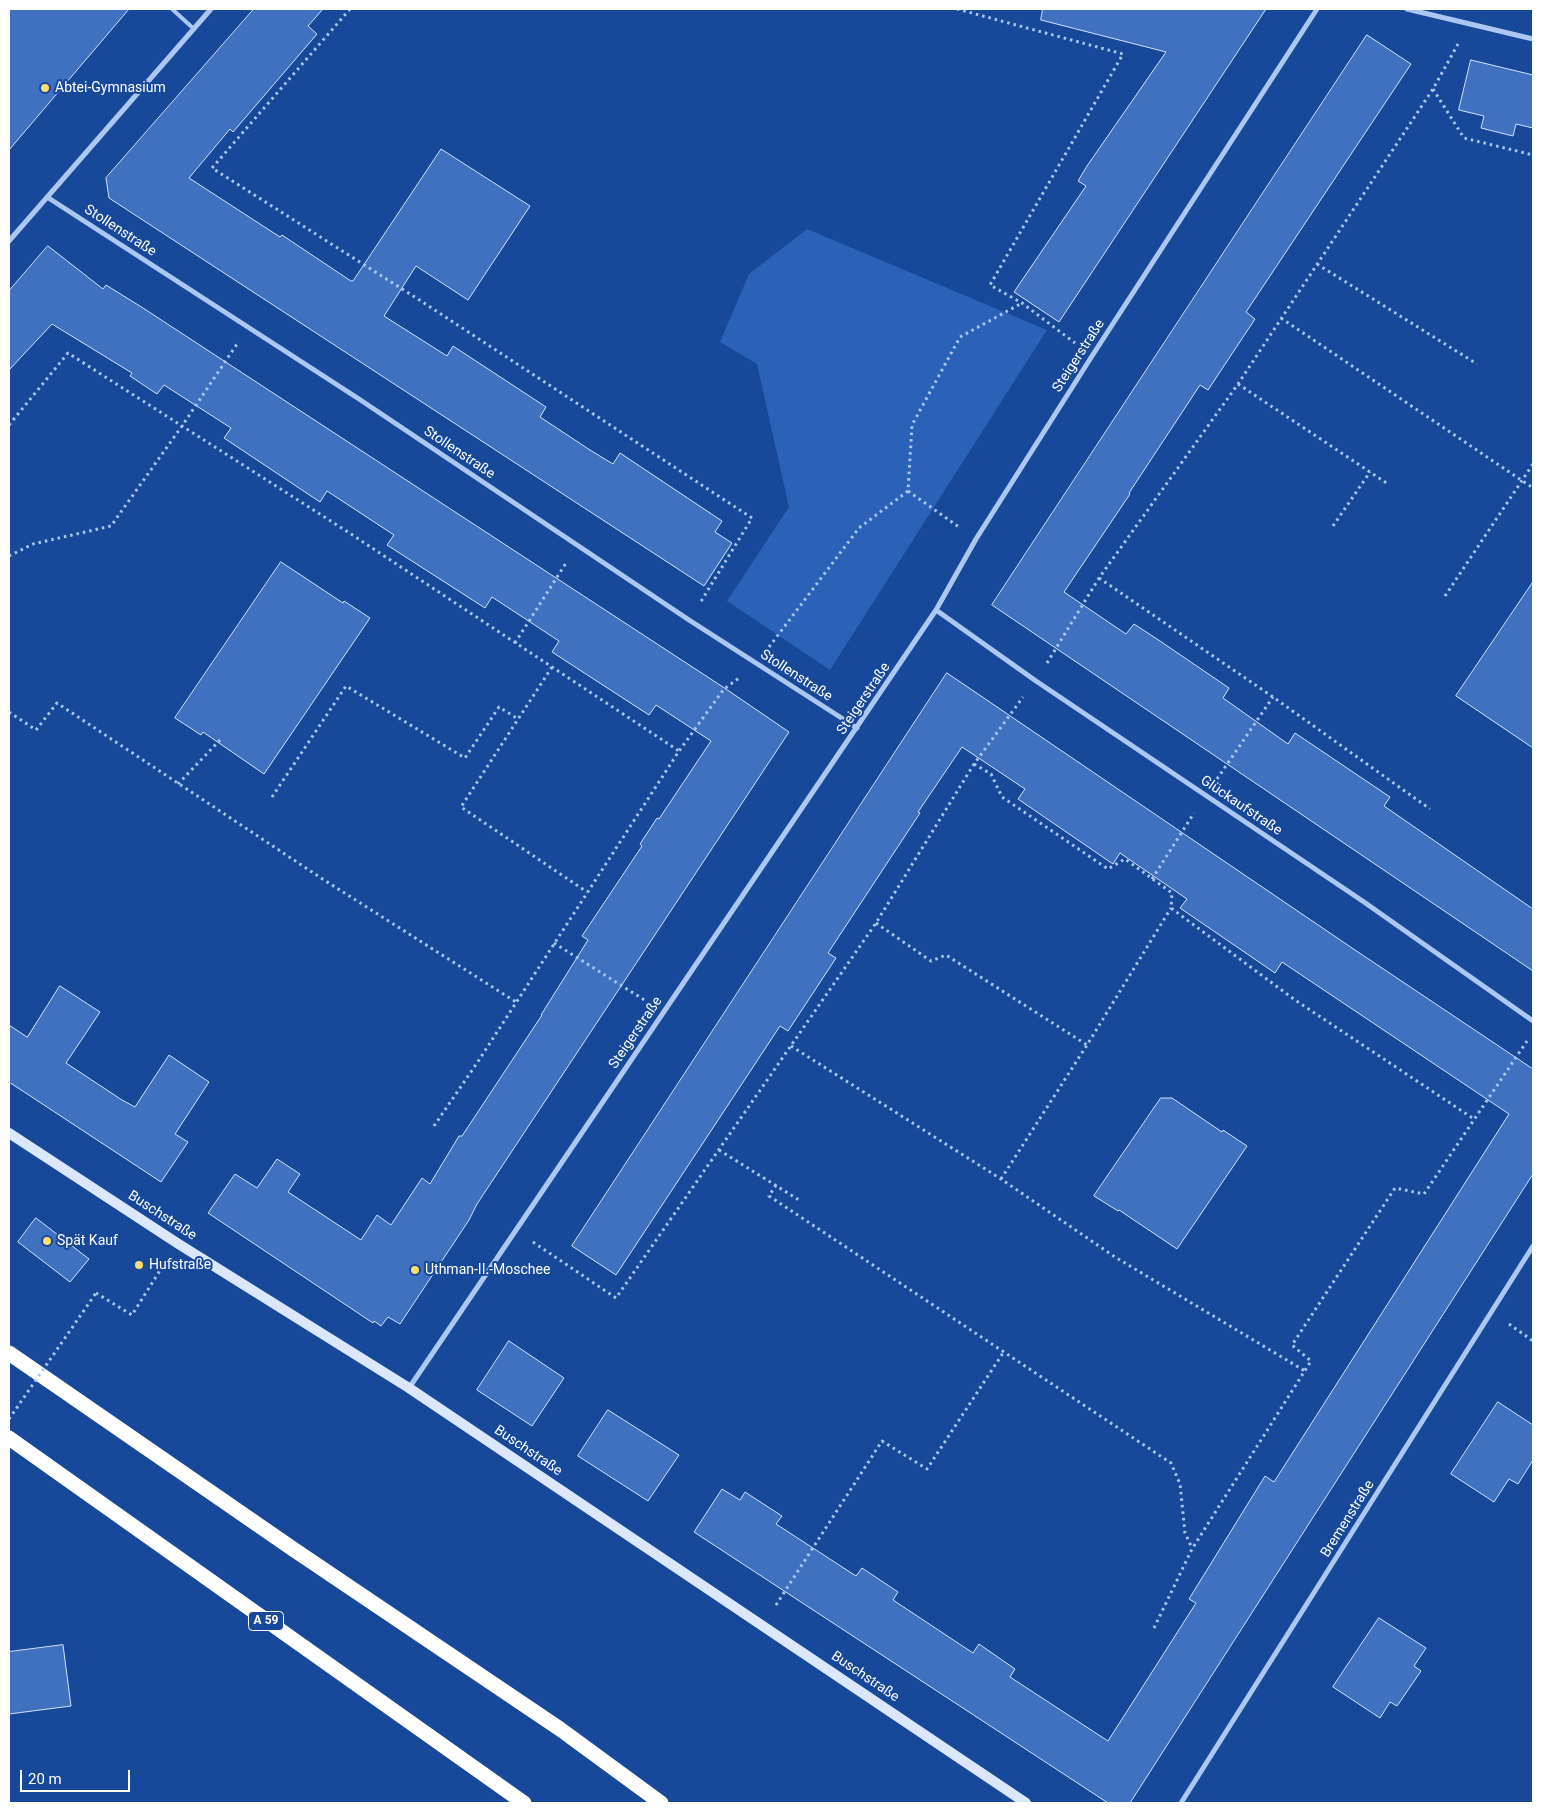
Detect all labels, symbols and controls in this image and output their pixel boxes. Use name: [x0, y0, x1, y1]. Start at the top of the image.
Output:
place label: Abtei-Gymnasium: [55, 80, 166, 96]
marker: Abtei-Gymnasium: [39, 82, 51, 94]
street label: Stollenstraße: [81, 202, 159, 260]
street label: Steigerstraße: [1049, 316, 1109, 396]
street label: Stollenstraße: [420, 423, 498, 483]
street label: Stollenstraße: [757, 647, 835, 705]
street label: Steigerstraße: [834, 660, 894, 738]
street label: Glückaufstraße: [1197, 772, 1285, 840]
street label: Steigerstraße: [606, 994, 666, 1072]
street label: Buschstraße: [125, 1188, 199, 1244]
place label: Spät Kauf: [57, 1233, 118, 1249]
marker: Spät Kauf: [41, 1235, 53, 1247]
place label: Hufstraße: [149, 1257, 211, 1273]
marker: Hufstraße: [133, 1259, 145, 1271]
place label: Uthman-II.-Moschee: [425, 1262, 550, 1278]
marker: Uthman-II.-Moschee: [409, 1264, 421, 1276]
street label: Buschstraße: [491, 1422, 565, 1480]
street label: Bremenstraße: [1318, 1477, 1378, 1561]
road number: A 59: [248, 1612, 284, 1630]
street label: Buschstraße: [828, 1648, 902, 1706]
scale bar: [22, 1760, 132, 1792]
text: 20 m: [28, 1770, 62, 1788]

